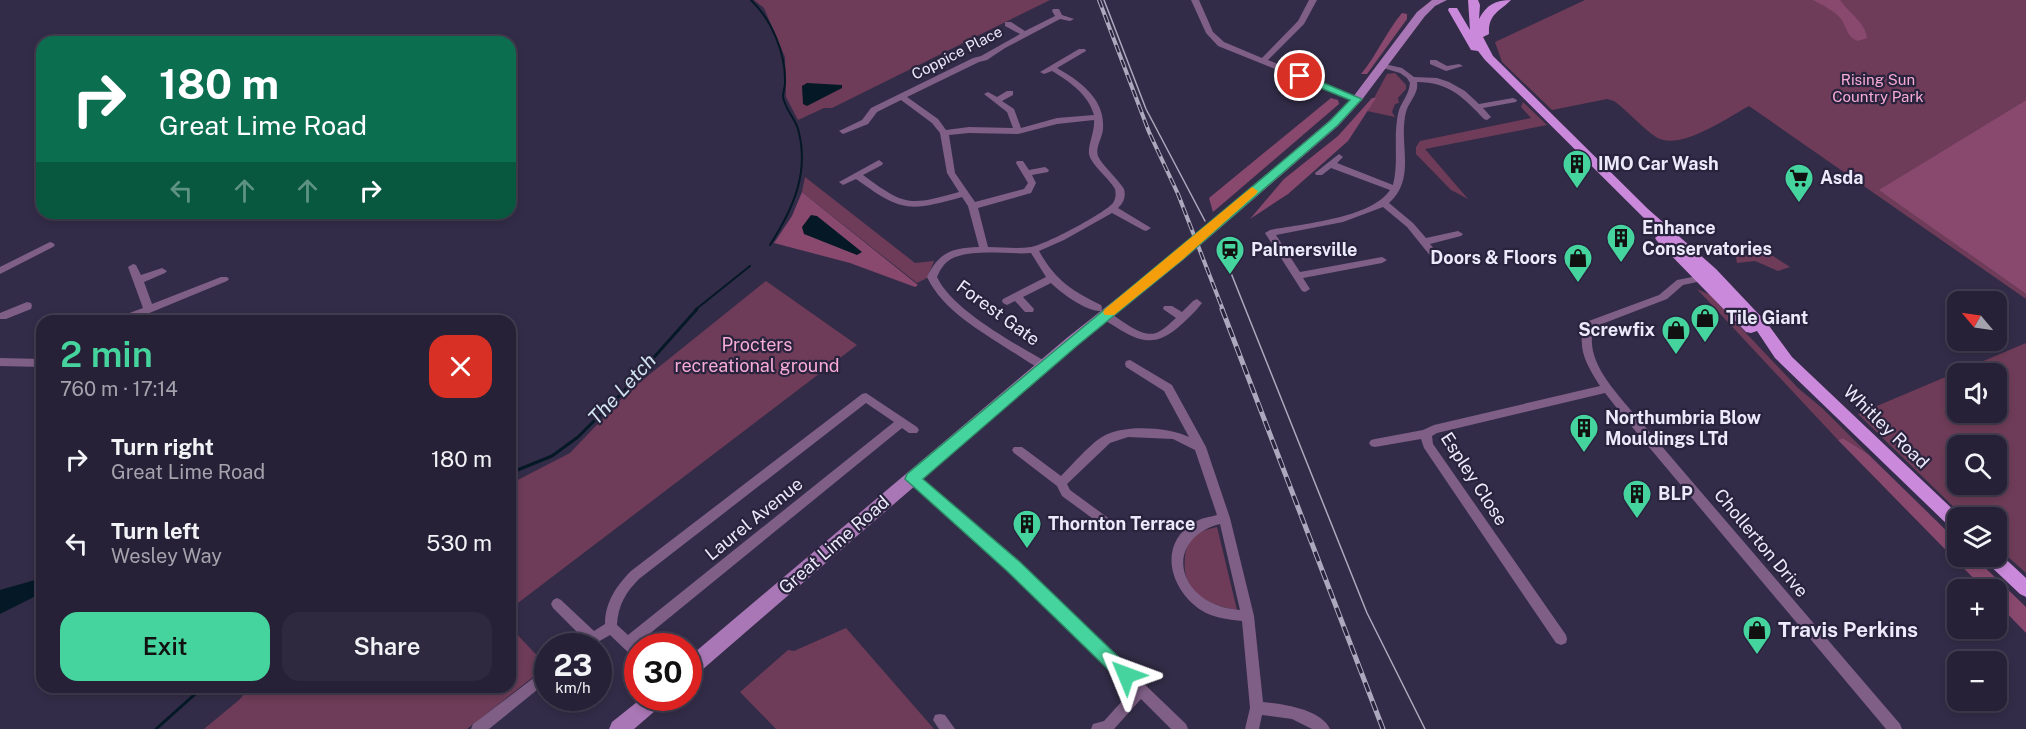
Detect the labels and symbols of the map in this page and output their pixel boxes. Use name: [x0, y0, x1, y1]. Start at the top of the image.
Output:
street label: Coppice Place: [909, 22, 1005, 83]
pin: [1274, 50, 1325, 101]
park label: Rising Sun Country Park: [1832, 71, 1924, 105]
building icon: IMO Car Wash: [1561, 148, 1593, 190]
place label: IMO Car Wash: [1598, 153, 1719, 174]
supermarket icon: Asda: [1783, 162, 1815, 204]
place label: Asda: [1820, 167, 1863, 188]
place label: Enhance Conservatories: [1642, 217, 1772, 259]
building icon: Enhance Conservatories: [1605, 222, 1637, 264]
station icon: Palmersville: [1214, 234, 1246, 276]
place label: Palmersville: [1251, 239, 1357, 260]
shop icon: Doors & Floors: [1562, 242, 1594, 284]
place label: Doors & Floors: [1430, 247, 1557, 268]
street label: Forest Gate: [953, 275, 1044, 350]
north arrow: [1947, 291, 2007, 351]
shop icon: Tile Giant: [1689, 302, 1721, 344]
place label: Tile Giant: [1726, 307, 1808, 328]
shop icon: Screwfix: [1660, 314, 1692, 356]
place label: Screwfix: [1578, 319, 1655, 340]
park label: Procters recreational ground: [675, 334, 840, 376]
water label: The Letch: [583, 349, 661, 429]
street label: Whitley Road: [1839, 381, 1933, 473]
place label: Northumbria Blow Mouldings LTd: [1605, 407, 1761, 449]
building icon: Northumbria Blow Mouldings LTd: [1568, 412, 1600, 454]
street label: Espley Close: [1437, 428, 1512, 529]
street label: Laurel Avenue: [701, 473, 807, 564]
building icon: BLP: [1621, 478, 1653, 520]
place label: BLP: [1658, 483, 1693, 504]
street label: Chollerton Drive: [1710, 484, 1813, 601]
street label: Great Lime Road: [774, 491, 893, 598]
building icon: Thornton Terrace: [1011, 508, 1043, 550]
place label: Thornton Terrace: [1048, 513, 1195, 534]
shop icon: Travis Perkins: [1741, 614, 1773, 656]
place label: Travis Perkins: [1778, 617, 1918, 642]
speed limit sign: 30: [624, 633, 702, 711]
position arrow: [1094, 643, 1158, 707]

